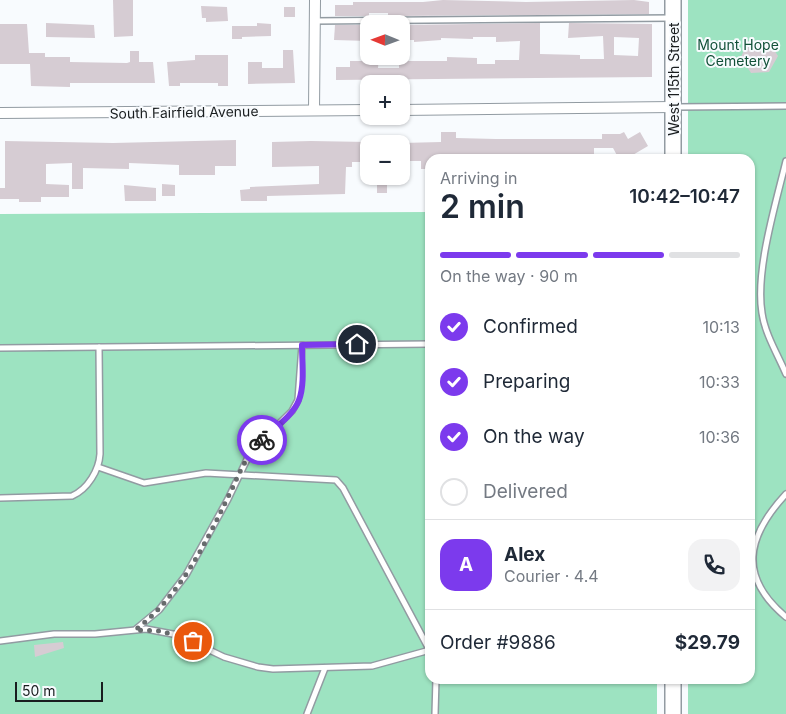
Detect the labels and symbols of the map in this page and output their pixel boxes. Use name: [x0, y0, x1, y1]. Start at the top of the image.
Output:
north arrow: [360, 15, 410, 65]
street label: West 115th Street: [665, 22, 682, 136]
park label: Mount Hope Cemetery: [697, 36, 779, 69]
street label: South Fairfield Avenue: [109, 102, 259, 122]
pin: [336, 323, 378, 365]
courier: [237, 415, 287, 465]
pin: [172, 620, 214, 662]
scale bar: [15, 679, 102, 702]

